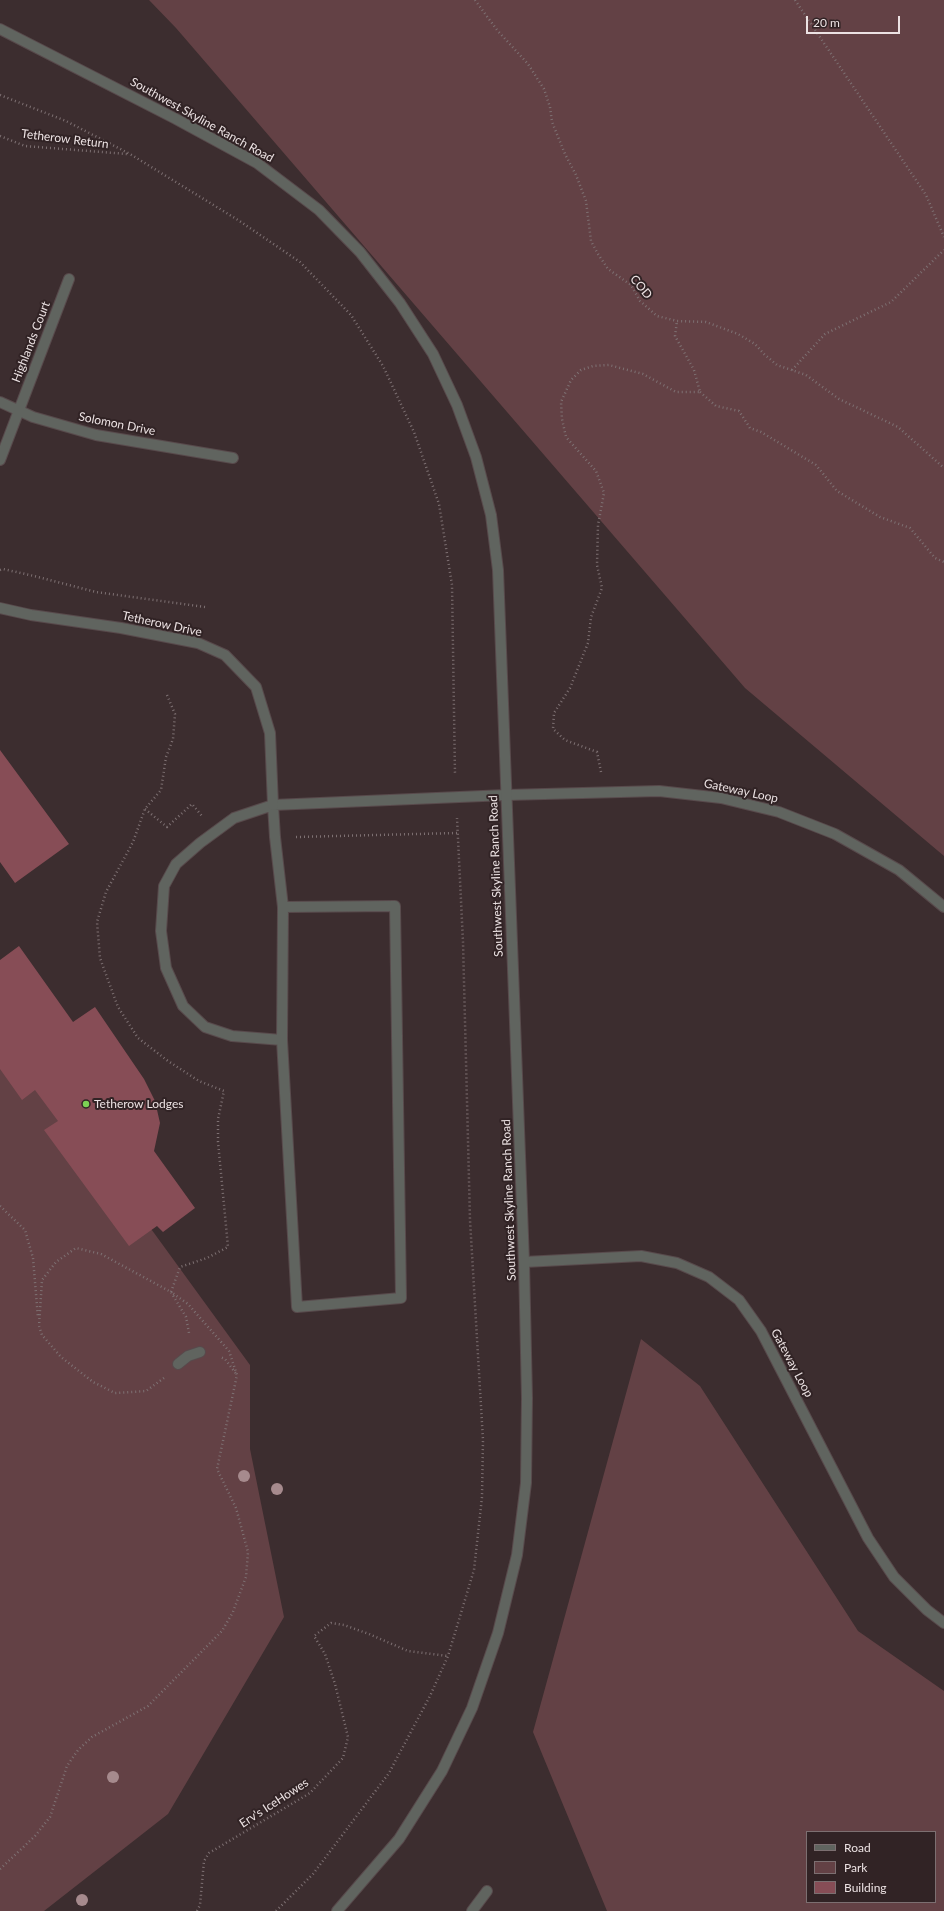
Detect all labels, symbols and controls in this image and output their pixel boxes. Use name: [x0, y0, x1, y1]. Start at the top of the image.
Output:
scale bar: [808, 8, 902, 34]
text: 20 m: [813, 15, 840, 30]
street label: Southwest Skyline Ranch Road: [128, 74, 276, 166]
street label: Tetherow Return: [20, 126, 110, 152]
street label: COD: [627, 272, 655, 302]
street label: Highlands Court: [9, 300, 53, 384]
street label: Solomon Drive: [77, 409, 157, 439]
street label: Tetherow Drive: [121, 609, 203, 639]
street label: Gateway Loop: [703, 776, 779, 806]
street label: Southwest Skyline Ranch Road: [486, 795, 506, 957]
place label: Tetherow Lodges: [94, 1097, 184, 1111]
marker: Tetherow Lodges: [81, 1099, 91, 1109]
street label: Southwest Skyline Ranch Road: [499, 1119, 519, 1281]
street label: Gateway Loop: [768, 1326, 816, 1400]
street label: Erv's IceHowes: [237, 1775, 311, 1831]
legend: [806, 1831, 936, 1903]
text: Road: [844, 1840, 871, 1855]
text: Park: [844, 1860, 867, 1875]
text: Building: [844, 1880, 887, 1895]

